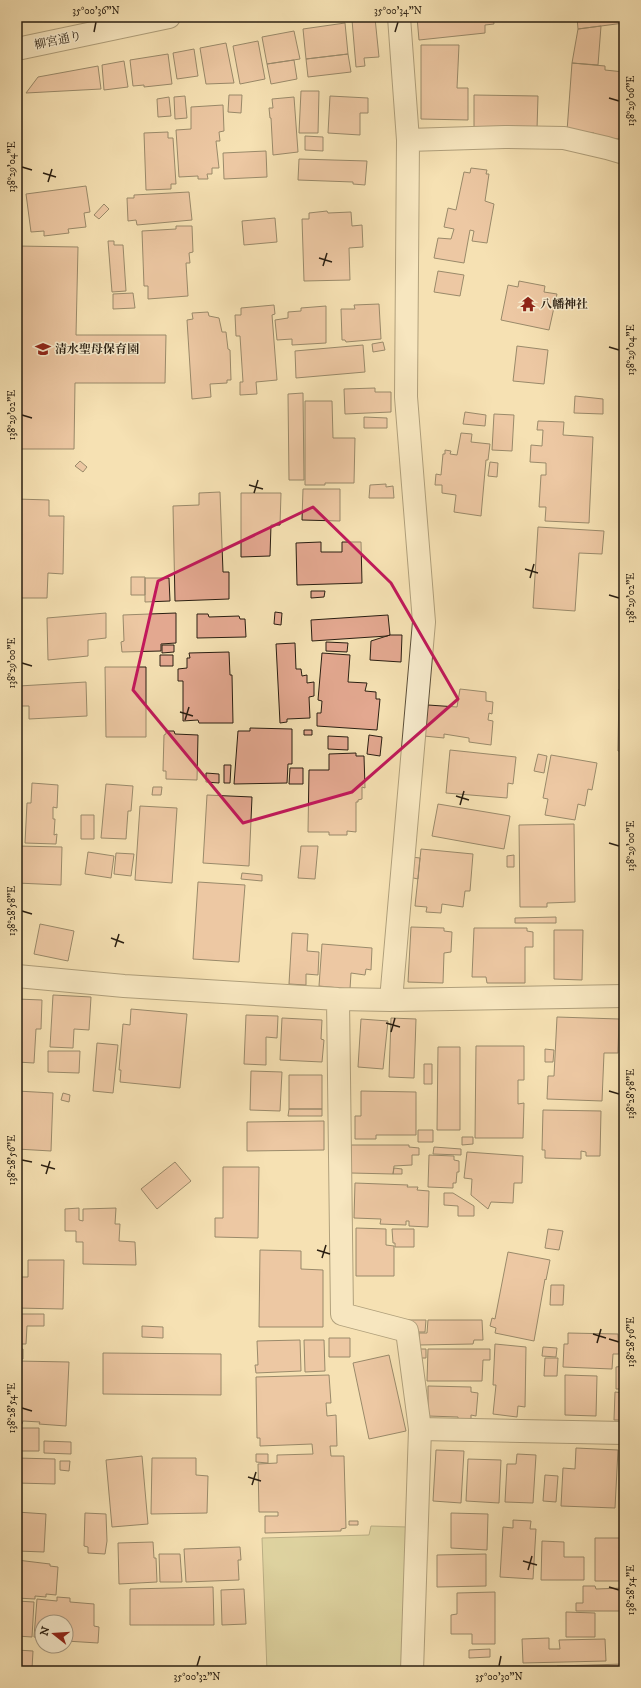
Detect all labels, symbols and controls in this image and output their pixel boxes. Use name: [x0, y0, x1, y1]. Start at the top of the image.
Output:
text: 35°00'36"N: [72, 5, 120, 17]
text: 35°00'34"N: [374, 5, 422, 17]
street label: 柳宮通り: [33, 28, 83, 53]
text: 138°29'06"E: [625, 76, 637, 126]
text: 138°29'04"E: [6, 141, 18, 193]
temple icon: 八幡神社: [519, 295, 537, 313]
place label: 八幡神社: [540, 297, 588, 312]
text: 138°29'04"E: [625, 324, 637, 376]
school or university icon: 清水聖母保育園: [34, 340, 52, 358]
place label: 清水聖母保育園: [55, 342, 139, 357]
text: 138°29'02"E: [6, 390, 18, 440]
text: 138°29'02"E: [625, 573, 637, 623]
text: 138°29'00"E: [6, 638, 18, 688]
text: 138°29'00"E: [625, 821, 637, 871]
text: 138°28'58"E: [6, 886, 18, 936]
text: 138°28'58"E: [625, 1069, 637, 1119]
text: 138°28'56"E: [6, 1135, 18, 1185]
text: 138°28'56"E: [625, 1317, 637, 1367]
text: 138°28'54"E: [6, 1383, 18, 1433]
text: 138°28'54"E: [625, 1565, 637, 1615]
north arrow: [34, 1614, 74, 1654]
text: N: [37, 1625, 53, 1638]
text: 35°00'32"N: [173, 1671, 221, 1683]
text: 35°00'30"N: [475, 1671, 523, 1683]

